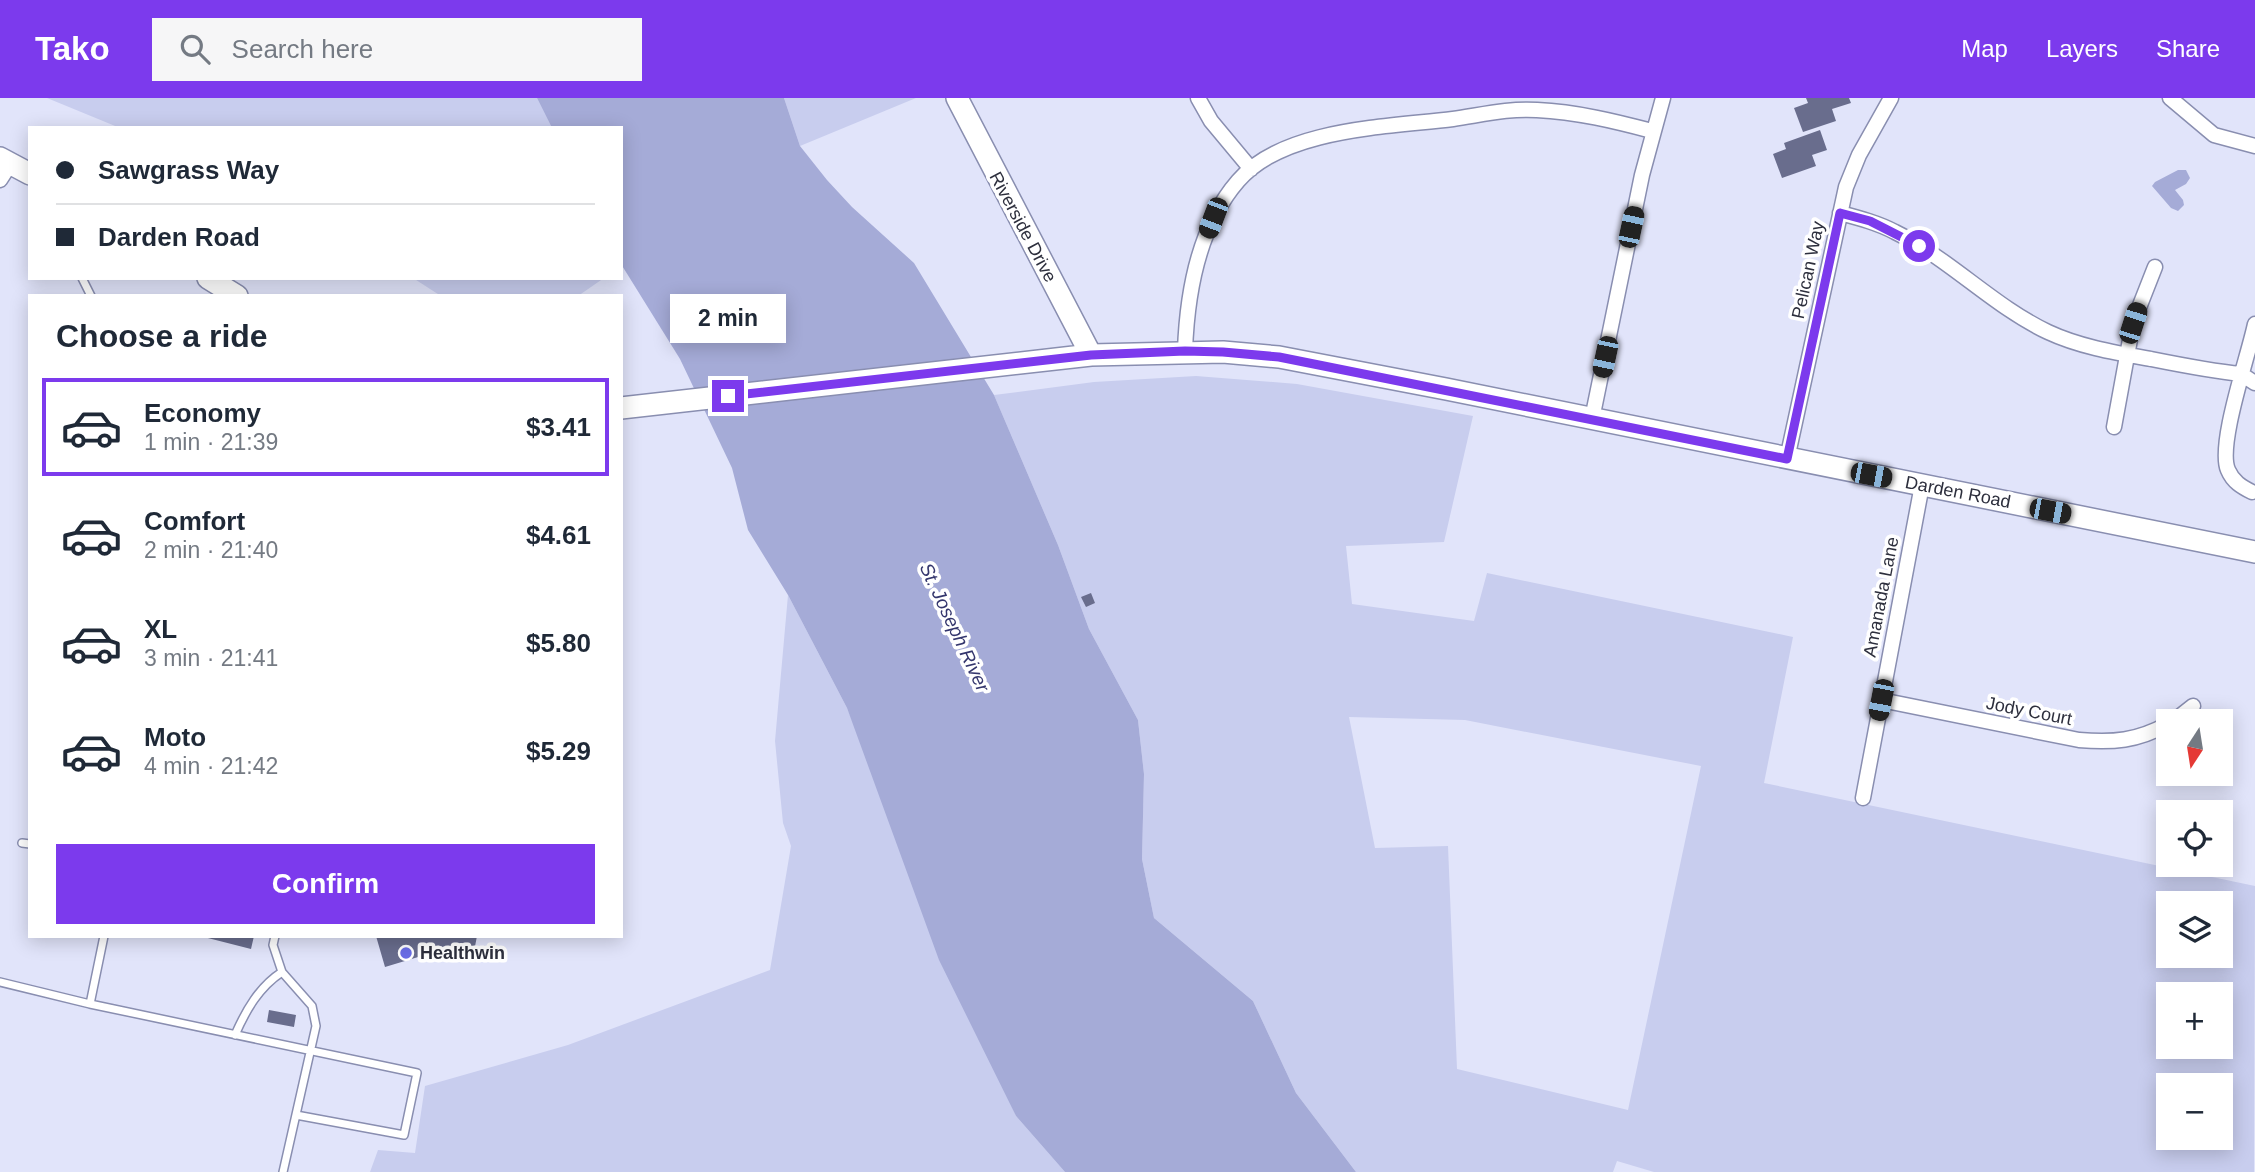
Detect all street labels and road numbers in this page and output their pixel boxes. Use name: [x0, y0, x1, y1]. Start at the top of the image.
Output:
street label: Riverside Drive: [986, 168, 1060, 286]
street label: Pelican Way: [1788, 219, 1828, 321]
street label: Darden Road: [1904, 472, 2012, 512]
street label: Amanada Lane: [1860, 535, 1902, 659]
street label: Jody Court: [1984, 693, 2074, 729]

